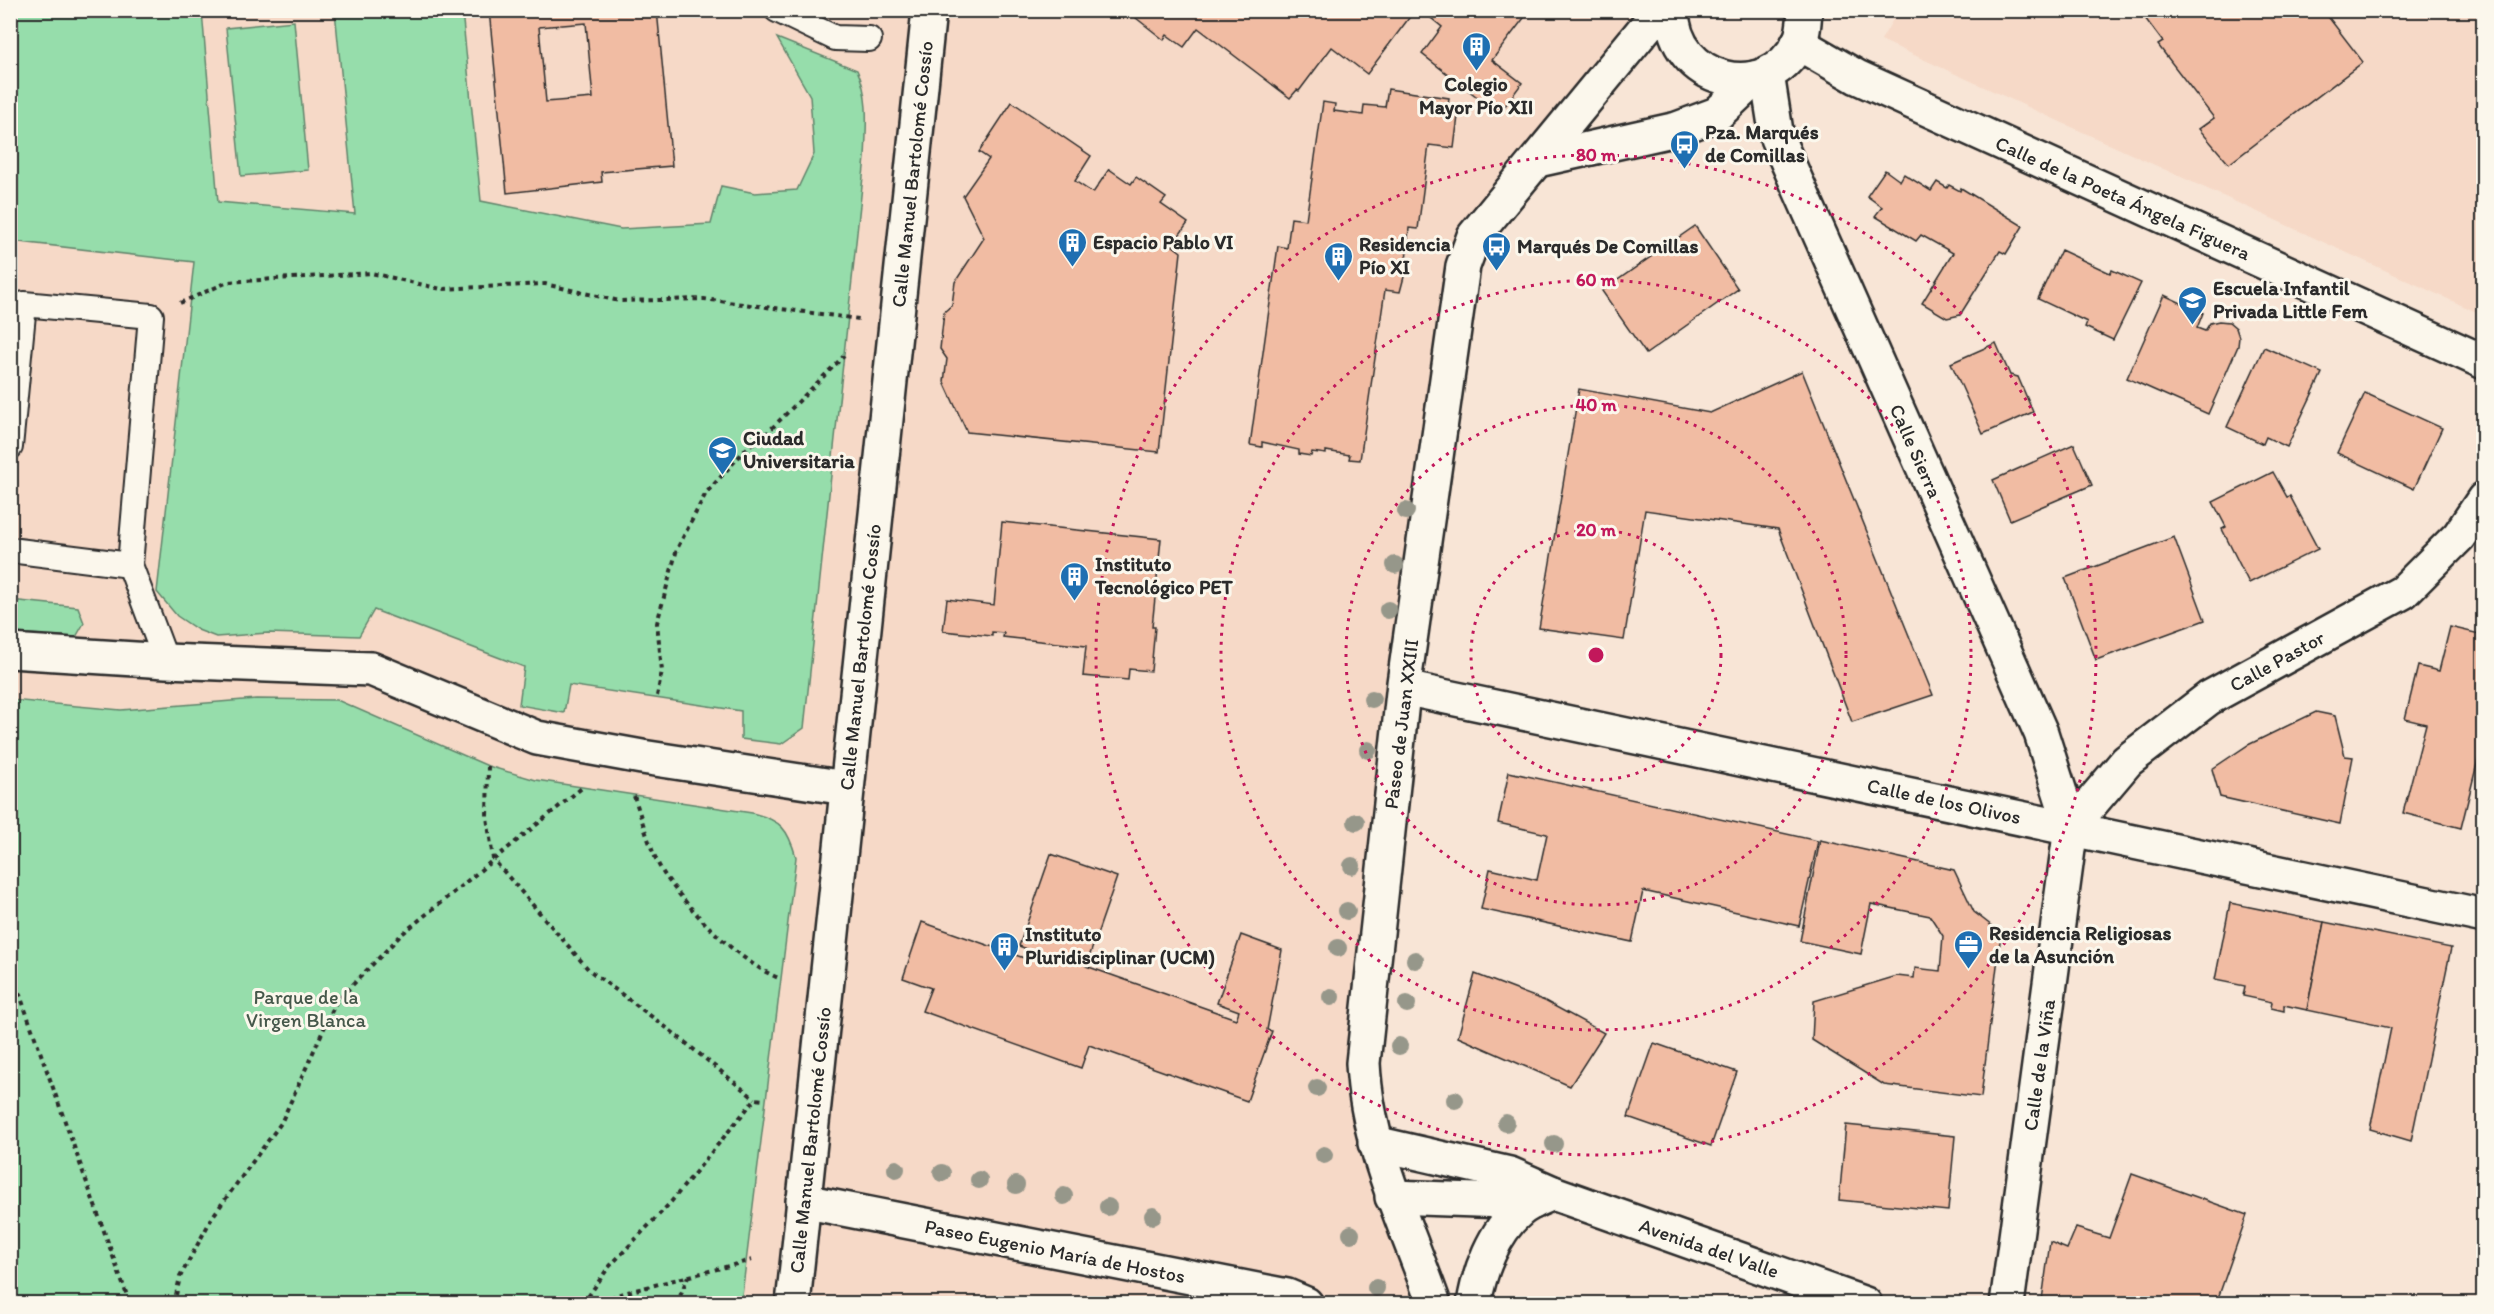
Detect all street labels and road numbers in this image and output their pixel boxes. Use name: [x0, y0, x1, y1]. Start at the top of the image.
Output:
street label: Calle Manuel Bartolomé Cossío: [886, 39, 938, 309]
street label: Calle de la Poeta Ángela Figuera: [1992, 131, 2255, 265]
street label: Calle Sierra: [1885, 400, 1947, 502]
street label: Calle Manuel Bartolomé Cossío: [834, 522, 886, 792]
street label: Calle Pastor: [2225, 625, 2329, 697]
street label: Paseo de Juan XXIII: [1379, 638, 1423, 810]
street label: Calle de los Olivos: [1865, 773, 2023, 829]
street label: Calle de la Viña: [2018, 997, 2060, 1132]
street label: Calle Manuel Bartolomé Cossío: [784, 1005, 836, 1275]
street label: Avenida del Valle: [1636, 1213, 1782, 1283]
street label: Paseo Eugenio María de Hostos: [923, 1214, 1187, 1288]

